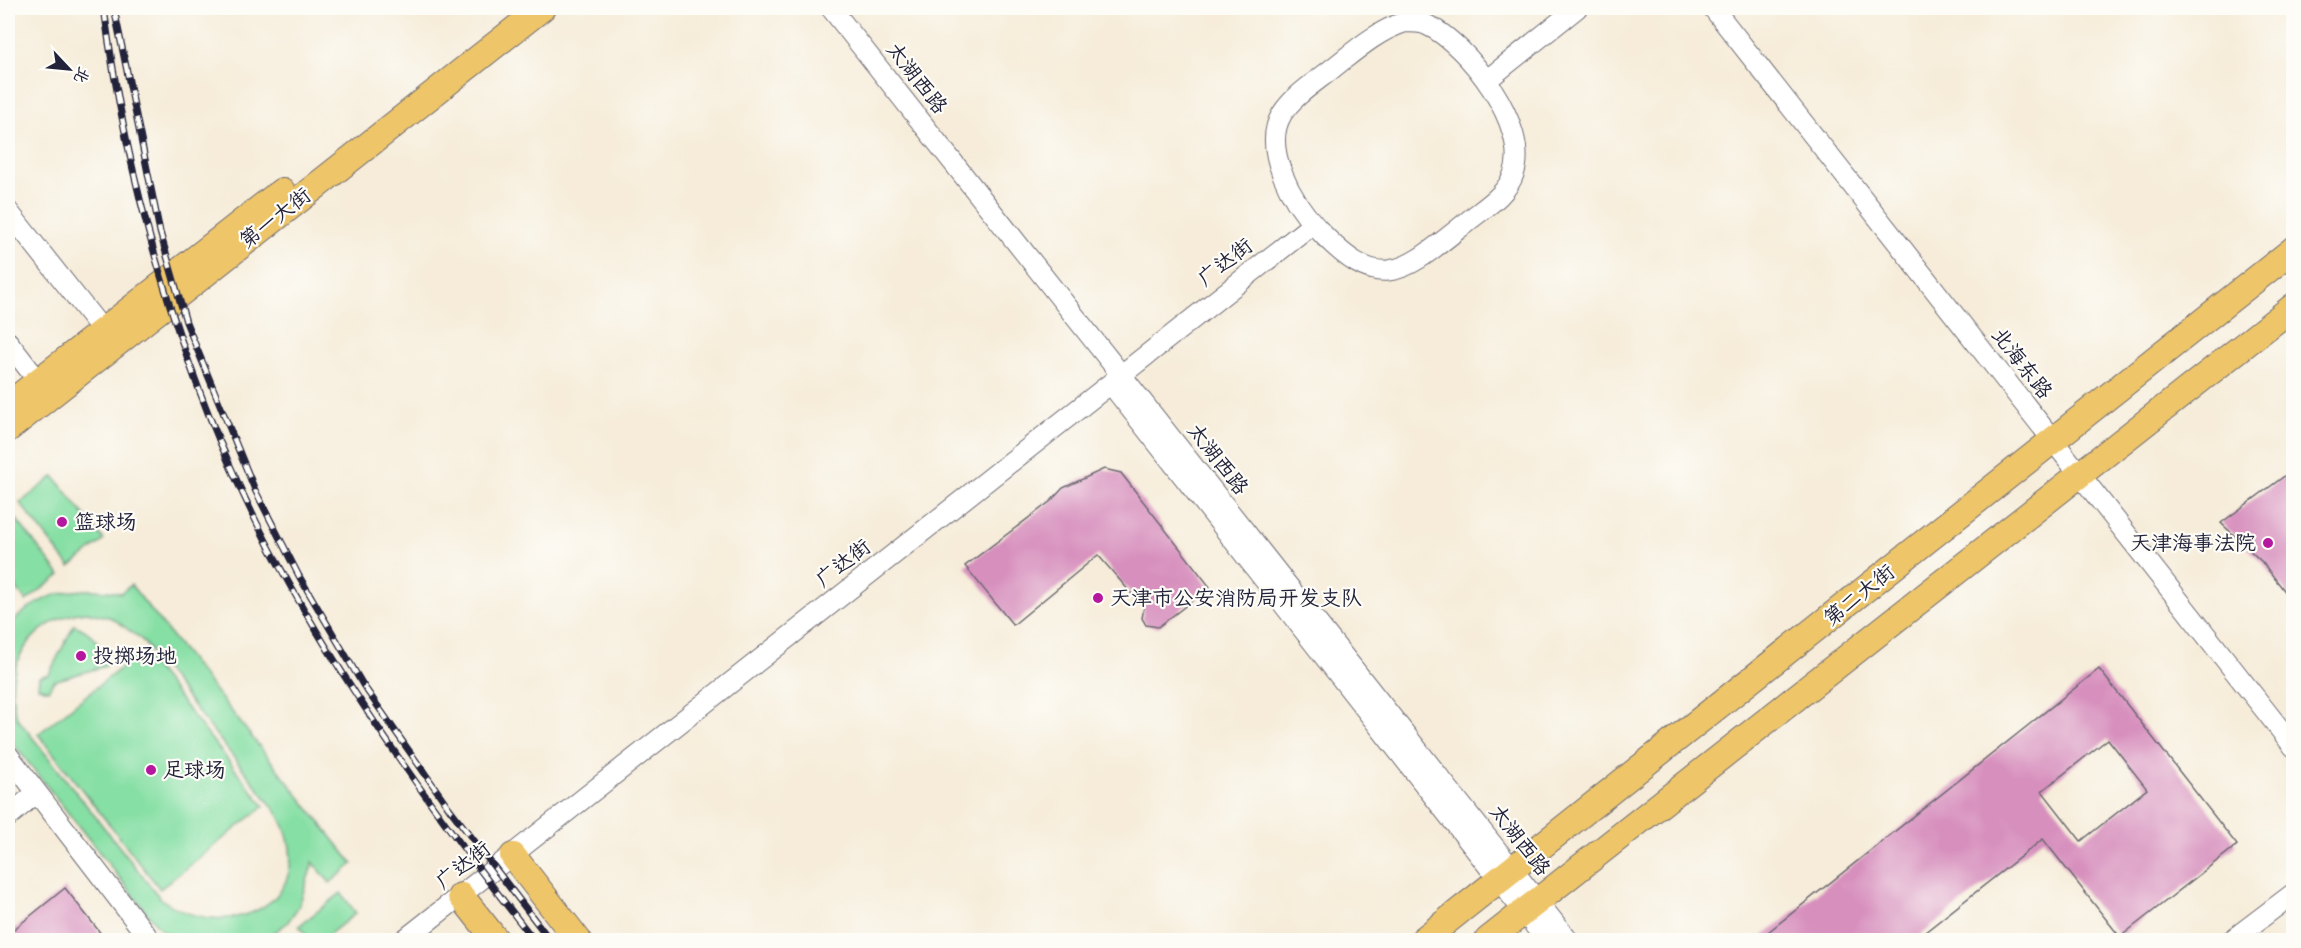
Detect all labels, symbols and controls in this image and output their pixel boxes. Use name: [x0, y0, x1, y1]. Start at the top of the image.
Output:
street label: 太湖西路: [877, 38, 952, 122]
north arrow: [39, 39, 99, 99]
text: 北: [66, 62, 94, 87]
street label: 第一大街: [235, 183, 319, 258]
street label: 广达街: [1193, 233, 1261, 296]
street label: 北海东路: [1982, 323, 2057, 407]
street label: 太湖西路: [1178, 419, 1253, 503]
place label: 篮球场: [74, 510, 137, 540]
marker: 篮球场: [55, 515, 69, 529]
place label: 天津海事法院: [2130, 531, 2256, 561]
street label: 广达街: [811, 534, 879, 597]
marker: 天津海事法院: [2261, 536, 2275, 550]
street label: 第二大街: [1819, 559, 1903, 635]
place label: 天津市公安消防局开发支队: [1110, 586, 1362, 616]
marker: 天津市公安消防局开发支队: [1091, 591, 1105, 605]
place label: 投掷场地: [93, 644, 177, 674]
marker: 投掷场地: [74, 649, 88, 663]
place label: 足球场: [163, 758, 226, 788]
marker: 足球场: [144, 763, 158, 777]
street label: 太湖西路: [1480, 800, 1555, 884]
street label: 广达街: [431, 836, 499, 899]

